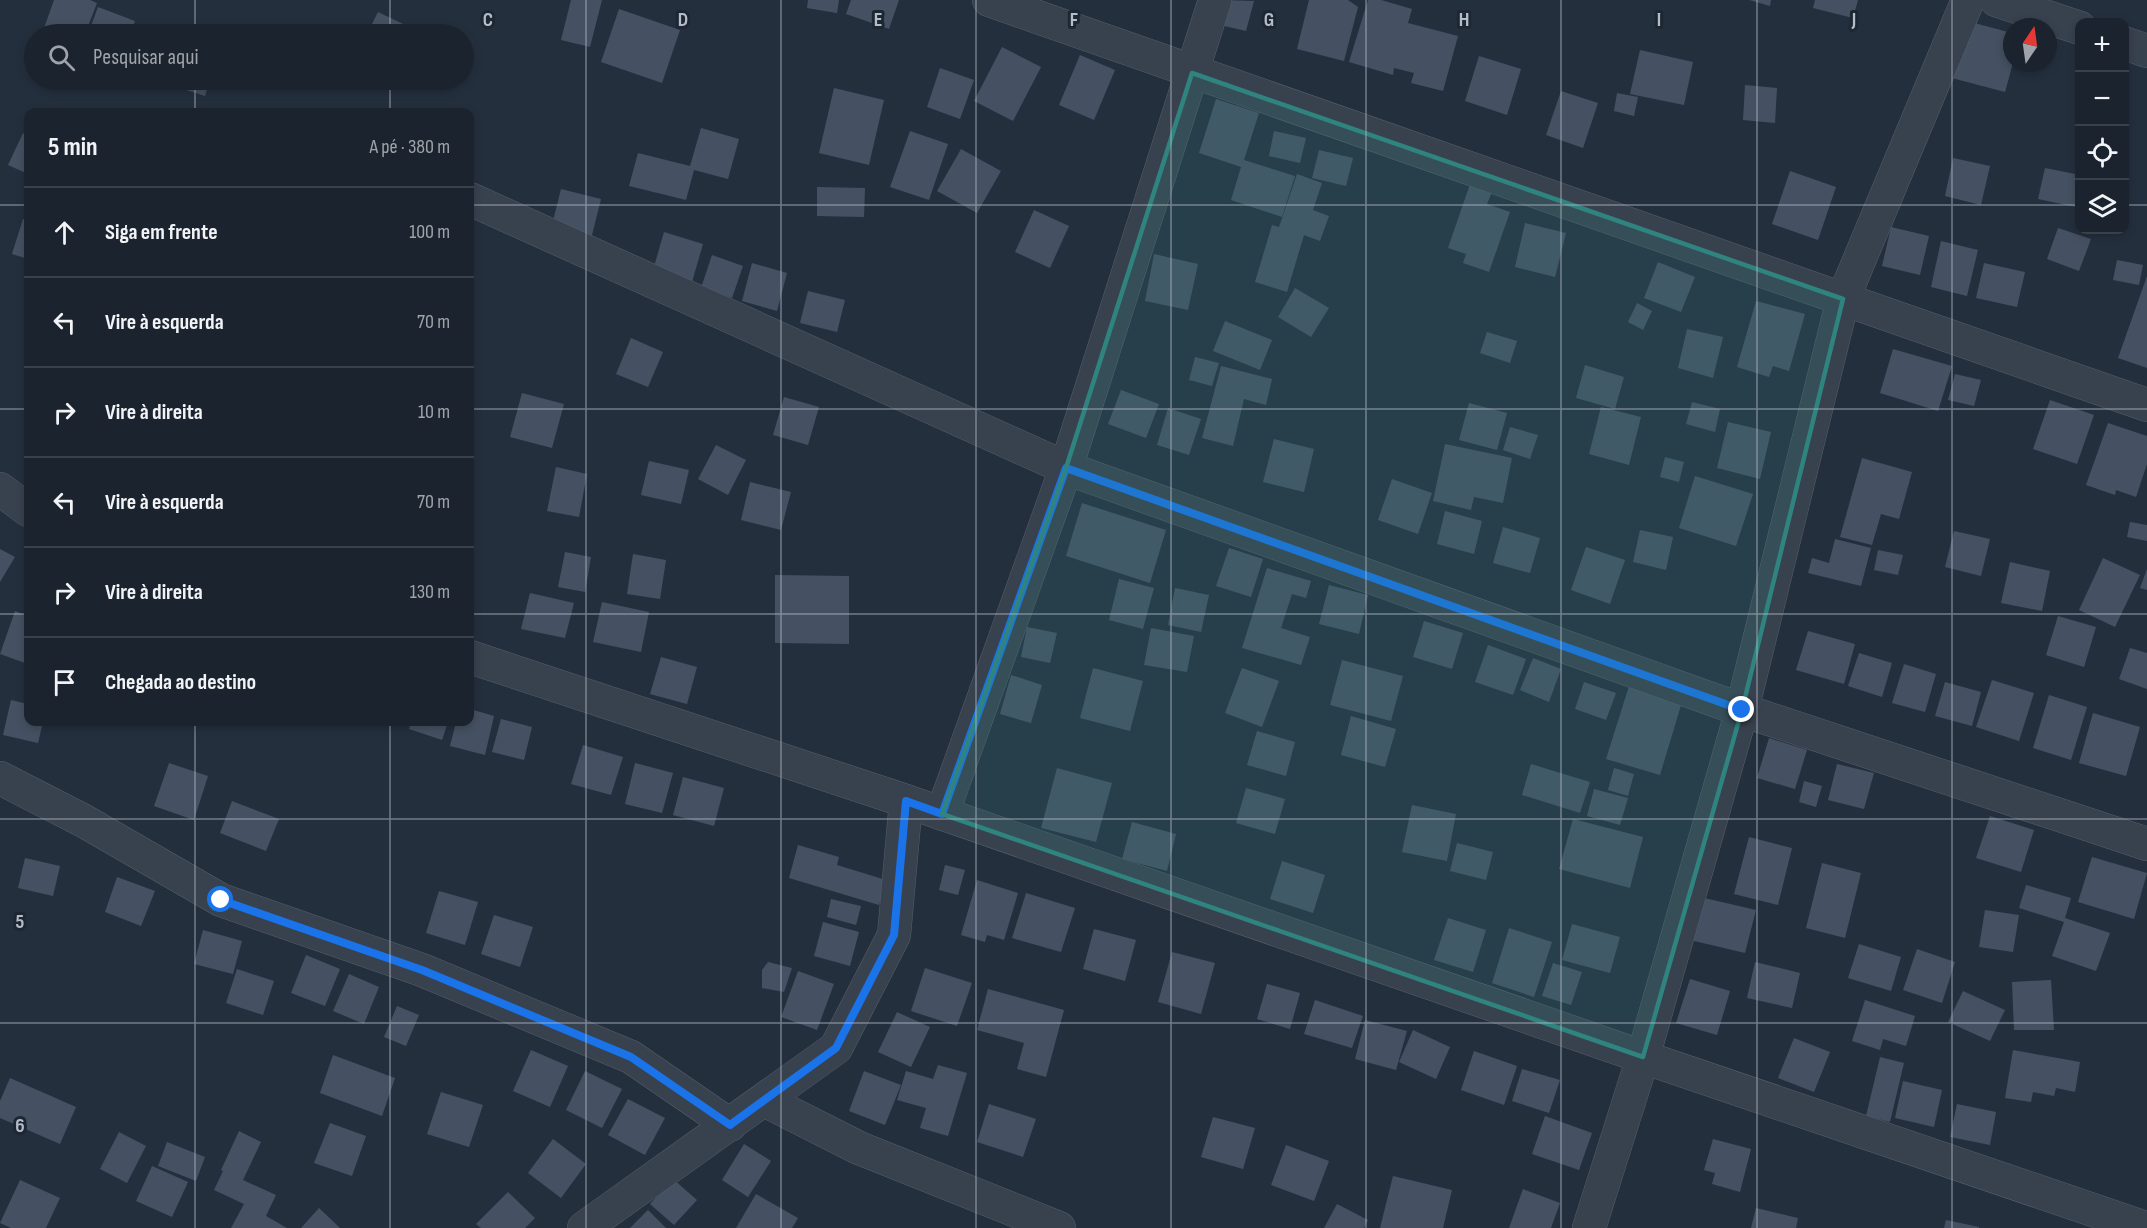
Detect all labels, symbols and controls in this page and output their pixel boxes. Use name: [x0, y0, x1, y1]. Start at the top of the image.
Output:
text: C: [483, 8, 493, 32]
text: D: [678, 8, 688, 32]
text: E: [874, 8, 882, 32]
text: F: [1070, 8, 1078, 32]
text: G: [1264, 8, 1274, 32]
text: H: [1459, 8, 1469, 32]
text: I: [1657, 8, 1661, 32]
text: J: [1851, 8, 1856, 32]
north arrow: [2003, 18, 2057, 72]
map controls: [2075, 18, 2129, 234]
button: +: [2075, 18, 2129, 72]
search box: [24, 24, 474, 90]
icon: search: [45, 41, 78, 74]
text: Pesquisar aqui: [93, 44, 198, 71]
button: −: [2075, 72, 2129, 126]
button: locate: [2075, 126, 2129, 180]
text: 5 min: [48, 132, 98, 163]
text: A pé · 380 m: [370, 135, 450, 159]
button: layers: [2075, 180, 2129, 234]
icon: ahead: [48, 216, 81, 249]
text: Siga em frente: [105, 219, 218, 246]
text: 100 m: [409, 220, 450, 244]
icon: left: [48, 306, 81, 339]
text: Vire à esquerda: [105, 309, 224, 336]
text: 70 m: [417, 310, 450, 334]
icon: right: [48, 396, 81, 429]
text: Vire à direita: [105, 399, 203, 426]
text: 10 m: [418, 400, 450, 424]
icon: left: [48, 486, 81, 519]
text: Vire à esquerda: [105, 489, 224, 516]
text: 70 m: [417, 490, 450, 514]
icon: right: [48, 576, 81, 609]
text: Vire à direita: [105, 579, 203, 606]
text: 130 m: [410, 580, 450, 604]
icon: arrive: [48, 666, 81, 699]
text: Chegada ao destino: [105, 669, 256, 696]
route end: [1728, 696, 1754, 722]
route start: [207, 886, 233, 912]
text: 5: [16, 910, 25, 934]
text: 6: [15, 1114, 25, 1138]

